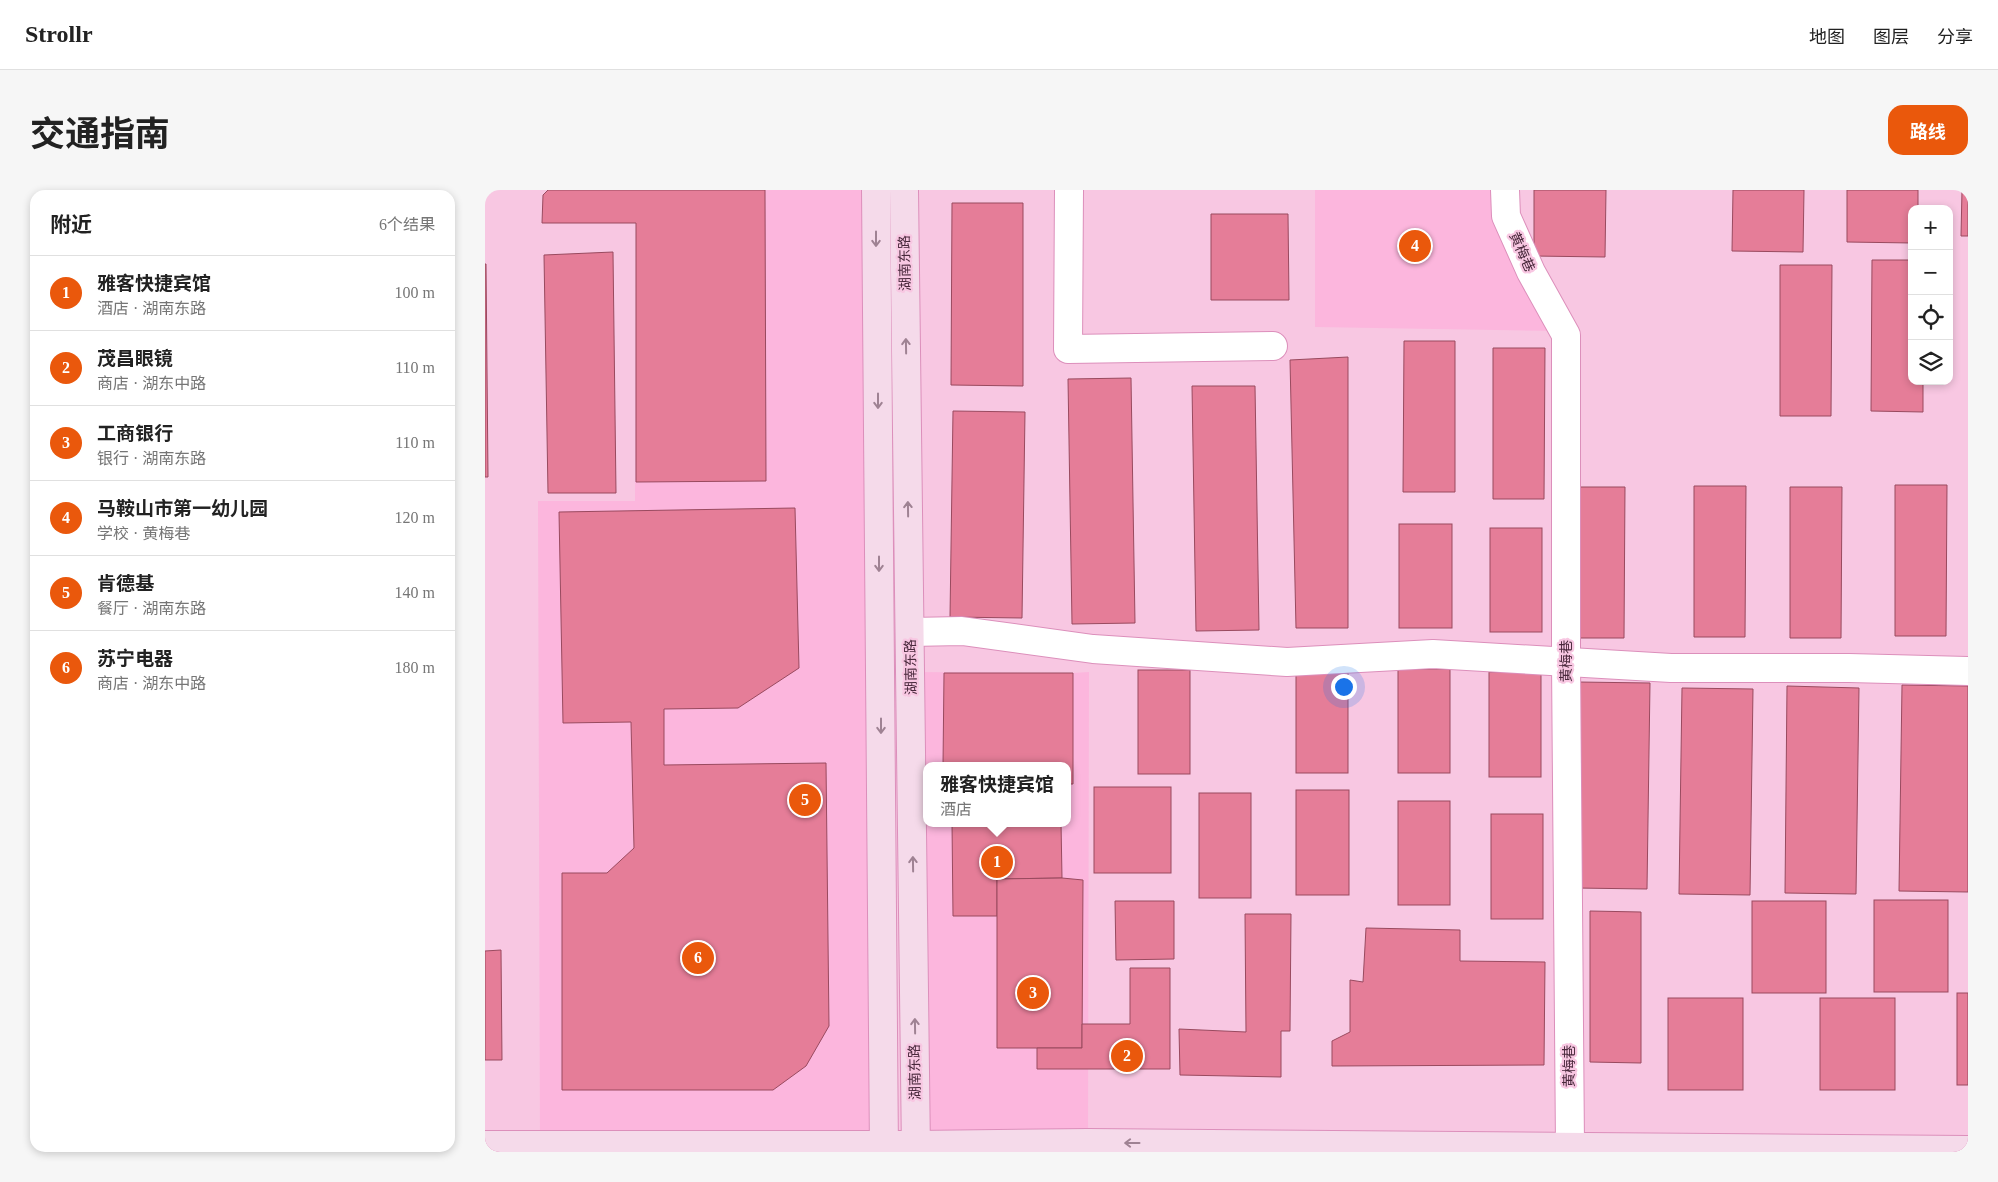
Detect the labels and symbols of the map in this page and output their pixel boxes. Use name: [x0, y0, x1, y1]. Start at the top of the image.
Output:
pin: 4: [1399, 227, 1431, 265]
one-way arrow: [871, 230, 881, 246]
street label: 黄梅巷: [1507, 230, 1537, 274]
street label: 湖南东路: [897, 235, 913, 291]
one-way arrow: [901, 339, 911, 355]
one-way arrow: [873, 392, 883, 409]
one-way arrow: [904, 501, 913, 517]
one-way arrow: [874, 555, 884, 571]
street label: 湖南东路: [903, 639, 919, 695]
street label: 黄梅巷: [1559, 640, 1574, 682]
your location: [1331, 674, 1357, 700]
one-way arrow: [876, 718, 885, 734]
pin: 5: [789, 781, 821, 819]
pin: 1: [981, 843, 1013, 881]
one-way arrow: [908, 856, 918, 872]
pin: 6: [682, 939, 714, 977]
pin: 3: [1017, 974, 1049, 1012]
one-way arrow: [910, 1018, 920, 1034]
pin: 2: [1111, 1037, 1143, 1075]
street label: 湖南东路: [907, 1044, 923, 1100]
street label: 黄梅巷: [1562, 1045, 1577, 1087]
one-way arrow: [1124, 1138, 1140, 1148]

